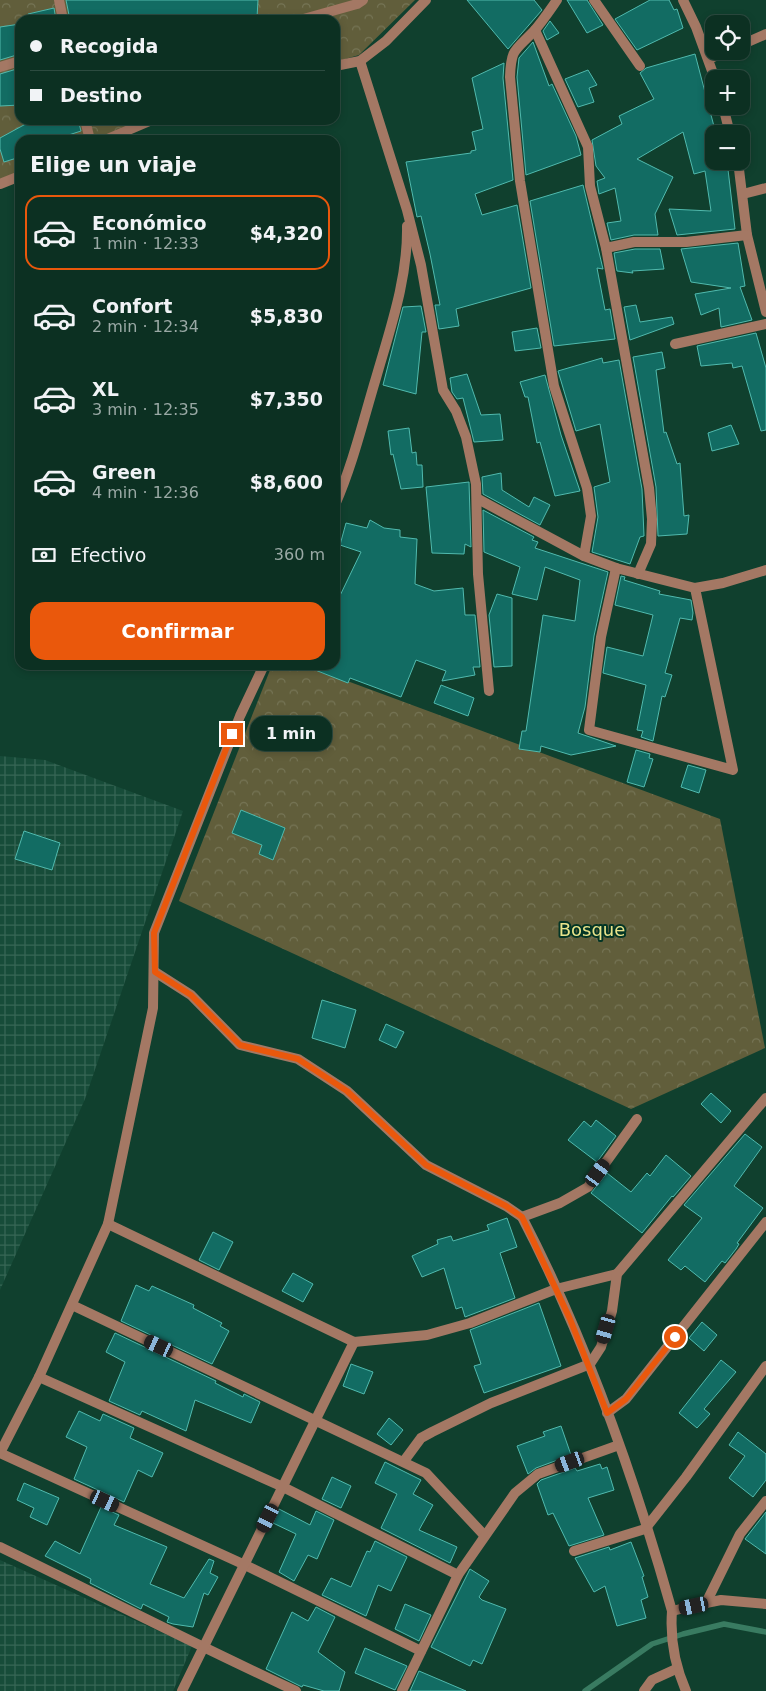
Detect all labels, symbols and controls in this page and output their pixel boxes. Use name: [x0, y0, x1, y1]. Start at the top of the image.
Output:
map controls: [705, 15, 750, 170]
button: locate: [705, 15, 750, 60]
text: Recogida: [60, 35, 158, 57]
button: +: [705, 70, 750, 115]
text: Destino: [60, 84, 142, 106]
button: −: [705, 125, 750, 170]
text: Elige un viaje: [30, 152, 197, 177]
icon: car: [32, 210, 77, 255]
text: Económico: [92, 212, 207, 234]
text: $4,320: [250, 222, 323, 244]
text: 1 min · 12:33: [92, 234, 199, 253]
icon: car: [32, 293, 77, 338]
text: Confort: [92, 295, 172, 317]
text: $5,830: [250, 305, 323, 327]
text: 2 min · 12:34: [92, 317, 199, 336]
icon: car: [32, 376, 77, 421]
text: XL: [92, 378, 119, 400]
text: $7,350: [250, 388, 323, 410]
text: 3 min · 12:35: [92, 400, 199, 419]
icon: car: [32, 459, 77, 504]
text: Green: [92, 461, 156, 483]
text: $8,600: [250, 471, 323, 493]
text: 4 min · 12:36: [92, 483, 199, 502]
icon: cash: [30, 541, 58, 569]
text: Efectivo: [70, 544, 146, 566]
text: 360 m: [274, 545, 325, 564]
button: Confirmar: [30, 602, 325, 660]
callout: 1 min: [250, 716, 332, 752]
route end: [221, 723, 243, 745]
text: 1 min: [266, 724, 316, 743]
park label: Bosque: [559, 919, 625, 940]
car: [583, 1156, 612, 1190]
car: [594, 1313, 617, 1345]
route start: [664, 1326, 686, 1348]
car: [142, 1333, 175, 1359]
car: [553, 1450, 586, 1474]
car: [88, 1488, 121, 1514]
car: [254, 1501, 281, 1535]
car: [677, 1596, 710, 1616]

